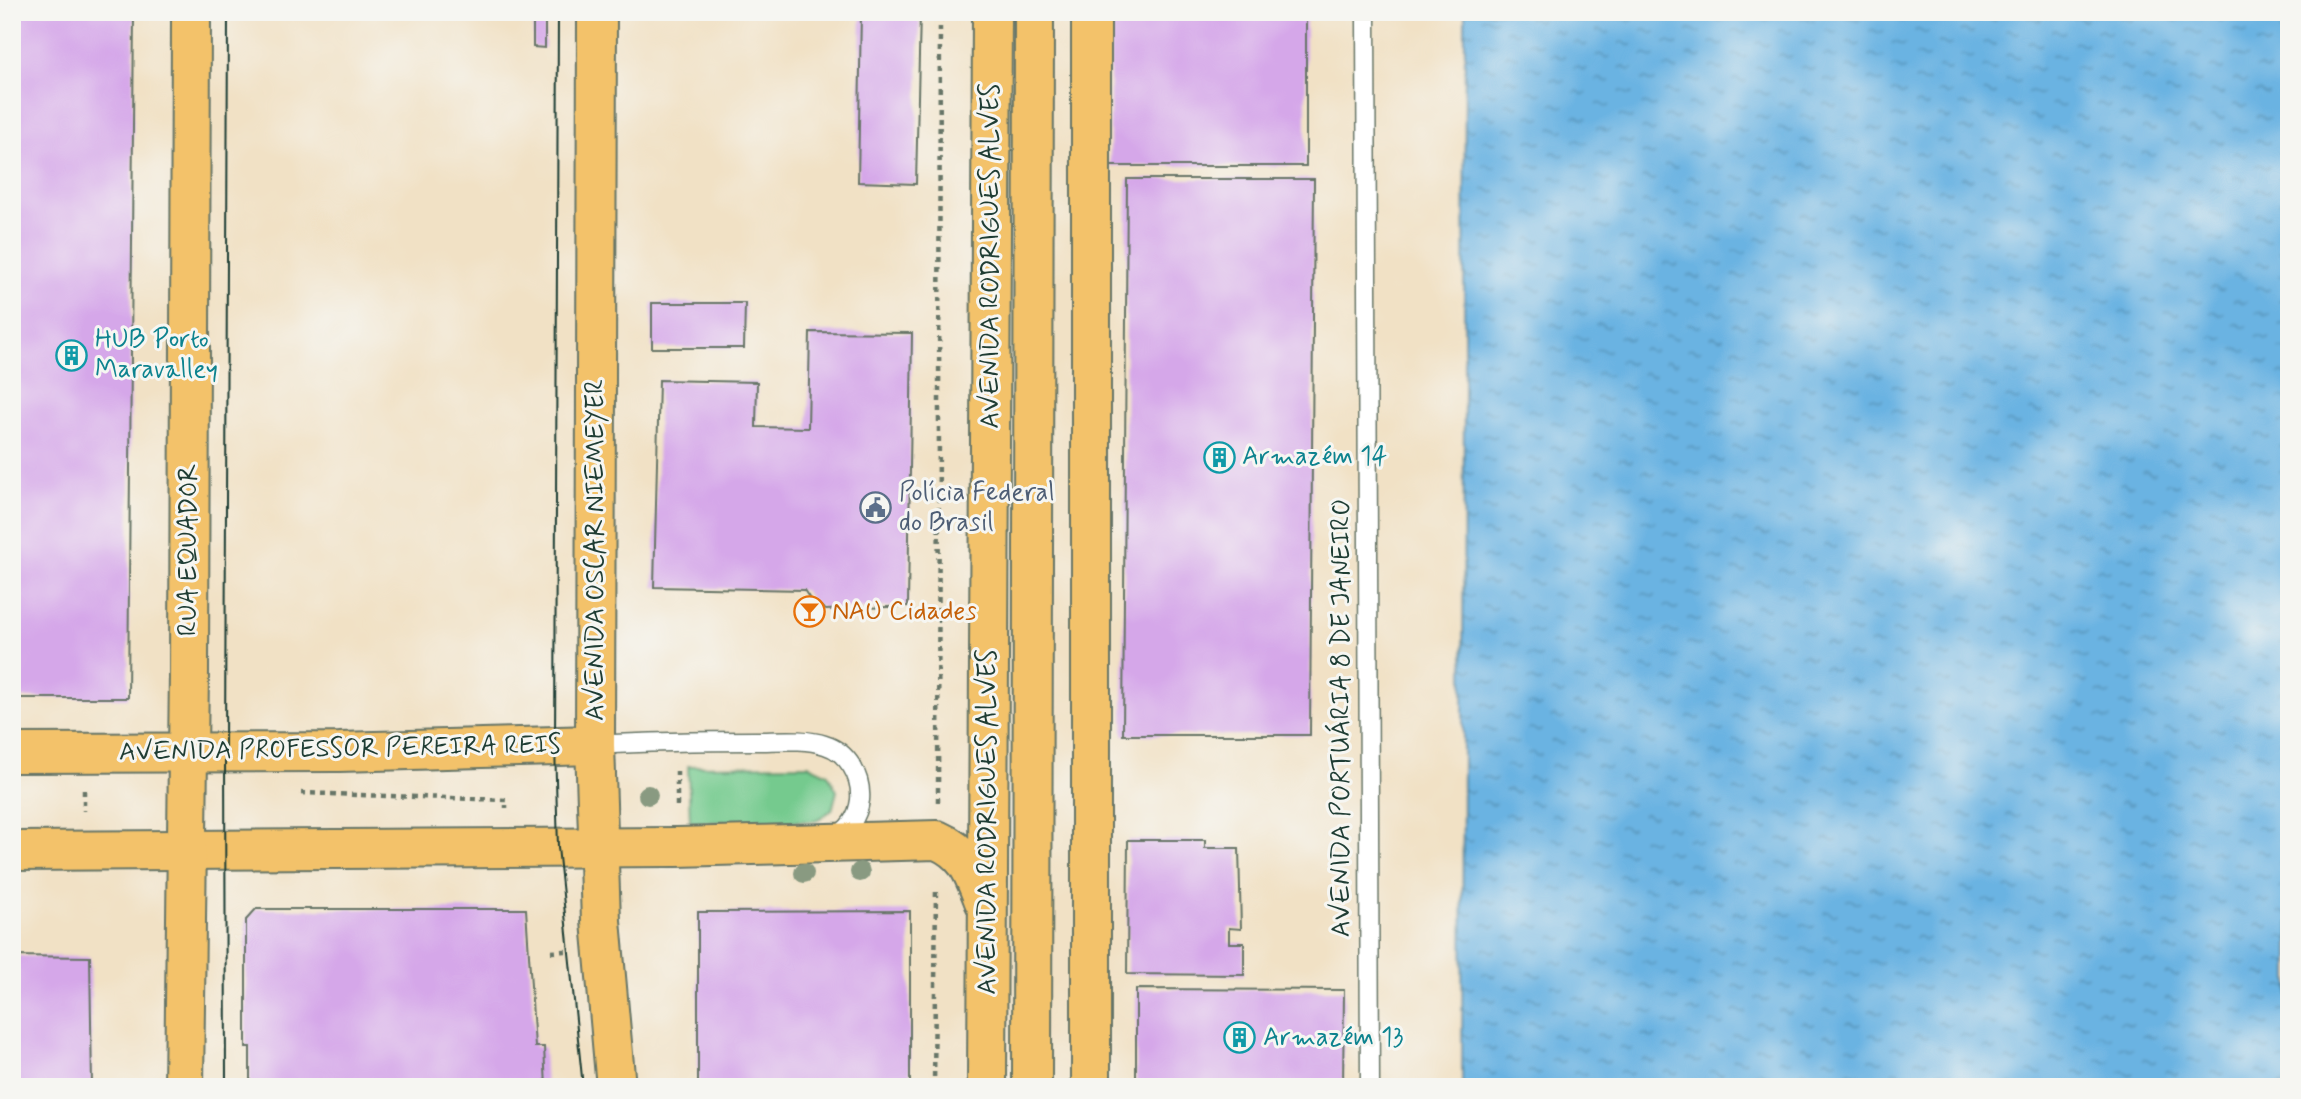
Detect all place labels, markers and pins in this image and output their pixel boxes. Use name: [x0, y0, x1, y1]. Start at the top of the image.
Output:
place label: HUB Porto Maravalley: [95, 323, 218, 387]
building icon: HUB Porto Maravalley: [55, 338, 89, 372]
building icon: Armazém 14: [1202, 440, 1236, 474]
place label: Armazém 14: [1242, 440, 1387, 474]
place label: Polícia Federal do Brasil: [899, 476, 1055, 540]
public building icon: Polícia Federal do Brasil: [859, 491, 893, 525]
bar icon: NAU Cidades: [792, 595, 826, 629]
place label: NAU Cidades: [832, 595, 977, 629]
building icon: Armazém 13: [1223, 1021, 1257, 1055]
place label: Armazém 13: [1263, 1021, 1404, 1055]

